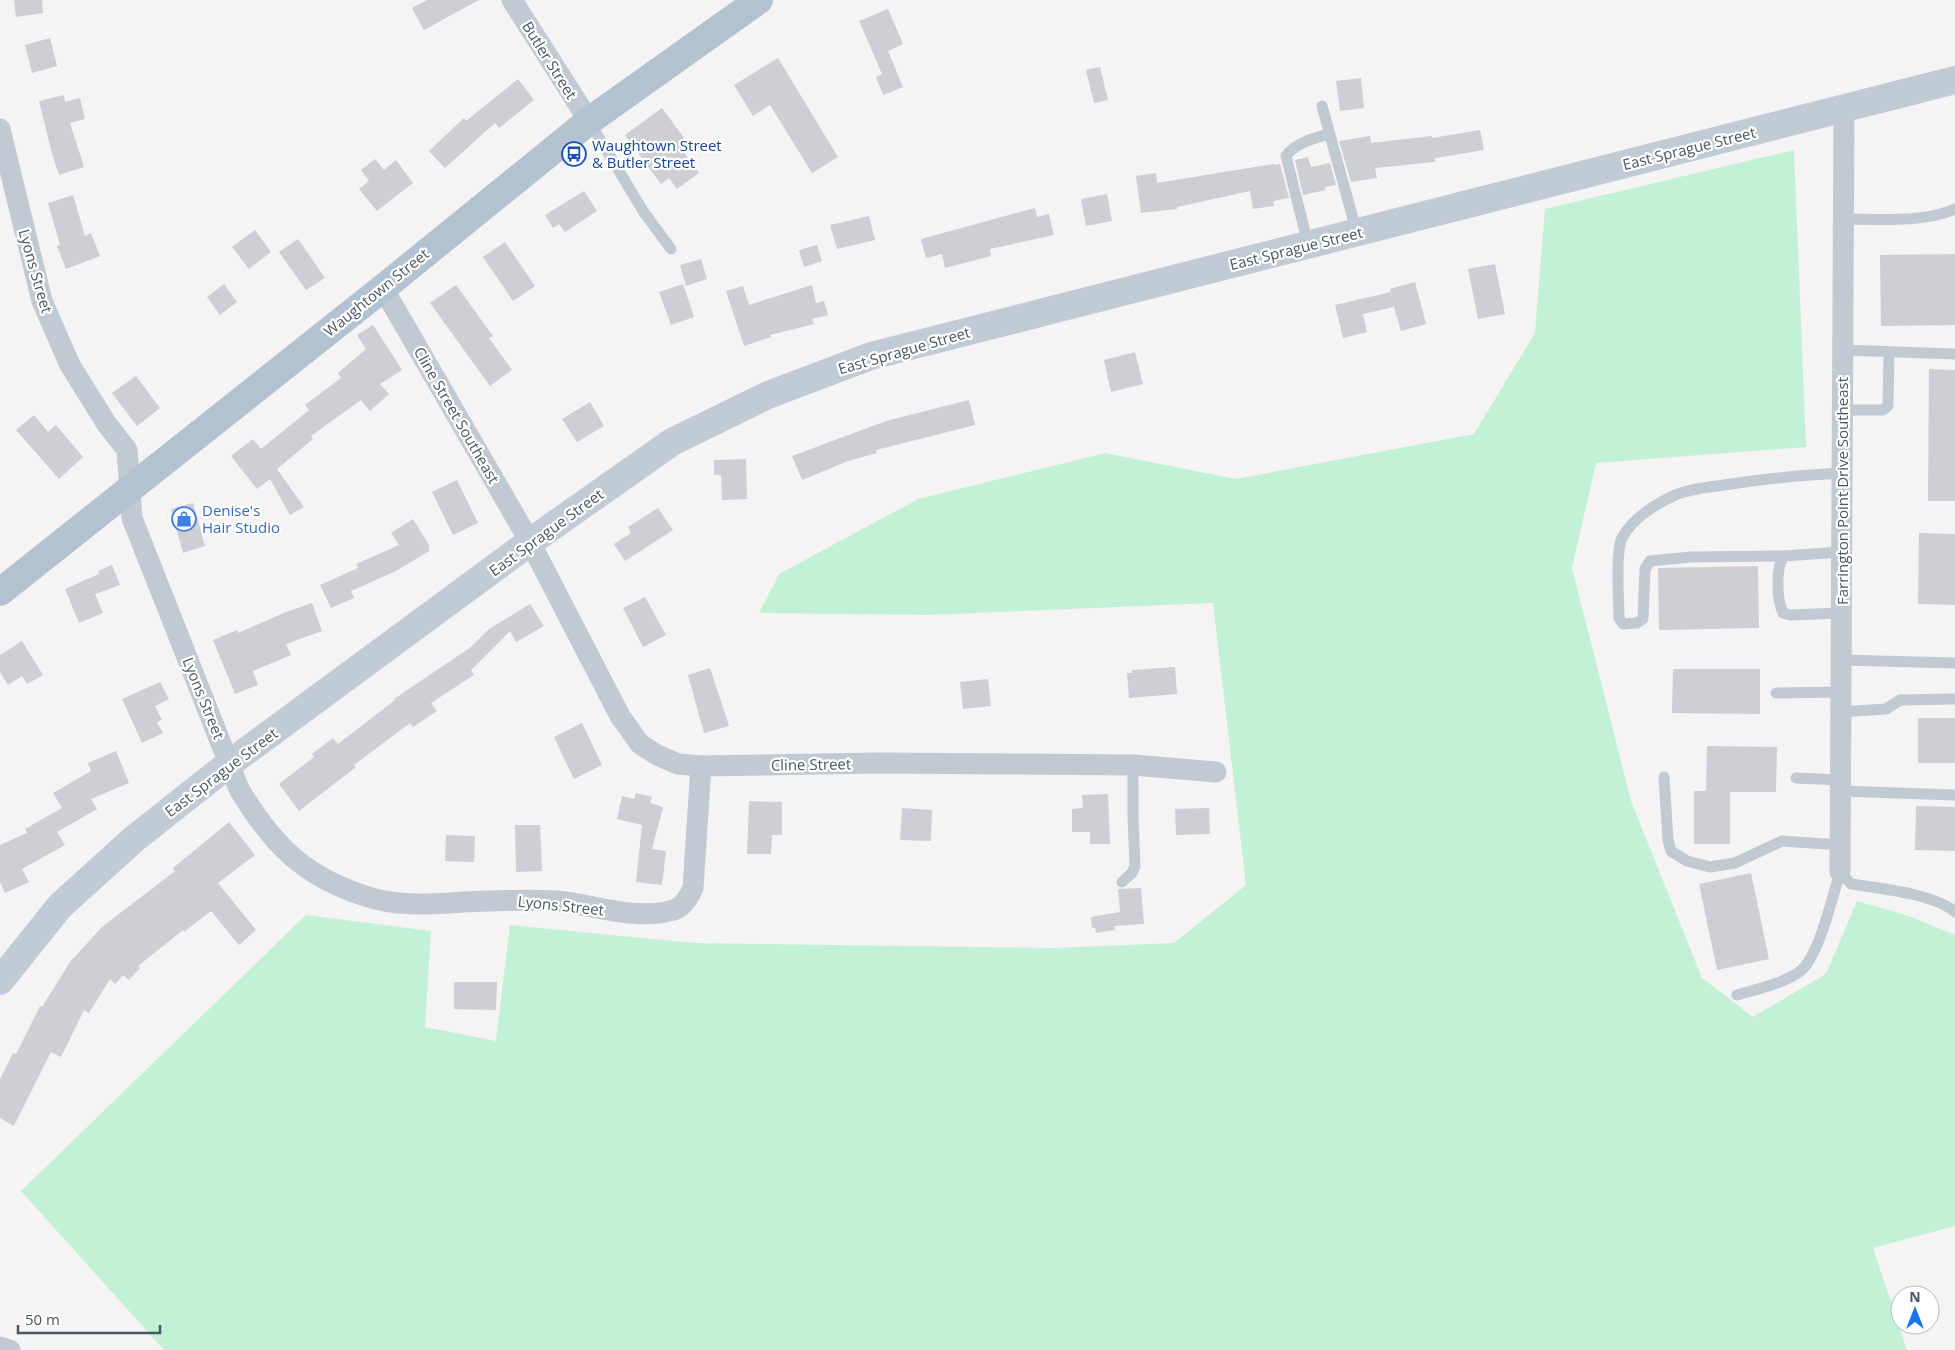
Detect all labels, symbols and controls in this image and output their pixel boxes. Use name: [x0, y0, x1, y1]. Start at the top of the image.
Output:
street label: Butler Street: [518, 17, 582, 103]
street label: East Sprague Street: [1620, 122, 1758, 174]
place label: Waughtown Street & Butler Street: [592, 135, 722, 172]
bus stop icon: Waughtown Street & Butler Street: [561, 141, 587, 167]
street label: East Sprague Street: [1227, 222, 1365, 274]
street label: Lyons Street: [14, 227, 58, 315]
street label: Waughtown Street: [319, 243, 433, 341]
street label: East Sprague Street: [836, 322, 972, 378]
street label: Cline Street Southeast: [410, 343, 504, 487]
street label: Farrington Point Drive Southeast: [1832, 377, 1852, 605]
street label: East Sprague Street: [485, 484, 607, 580]
place label: Denise's Hair Studio: [202, 500, 280, 537]
shop icon: Denise's Hair Studio: [171, 506, 197, 532]
street label: Lyons Street: [179, 654, 229, 742]
street label: East Sprague Street: [160, 723, 282, 821]
street label: Cline Street: [771, 753, 851, 775]
street label: Lyons Street: [517, 891, 605, 919]
north arrow: [1890, 1285, 1940, 1335]
text: N: [1909, 1287, 1921, 1306]
scale bar: [18, 1302, 160, 1334]
text: 50 m: [25, 1309, 60, 1329]

